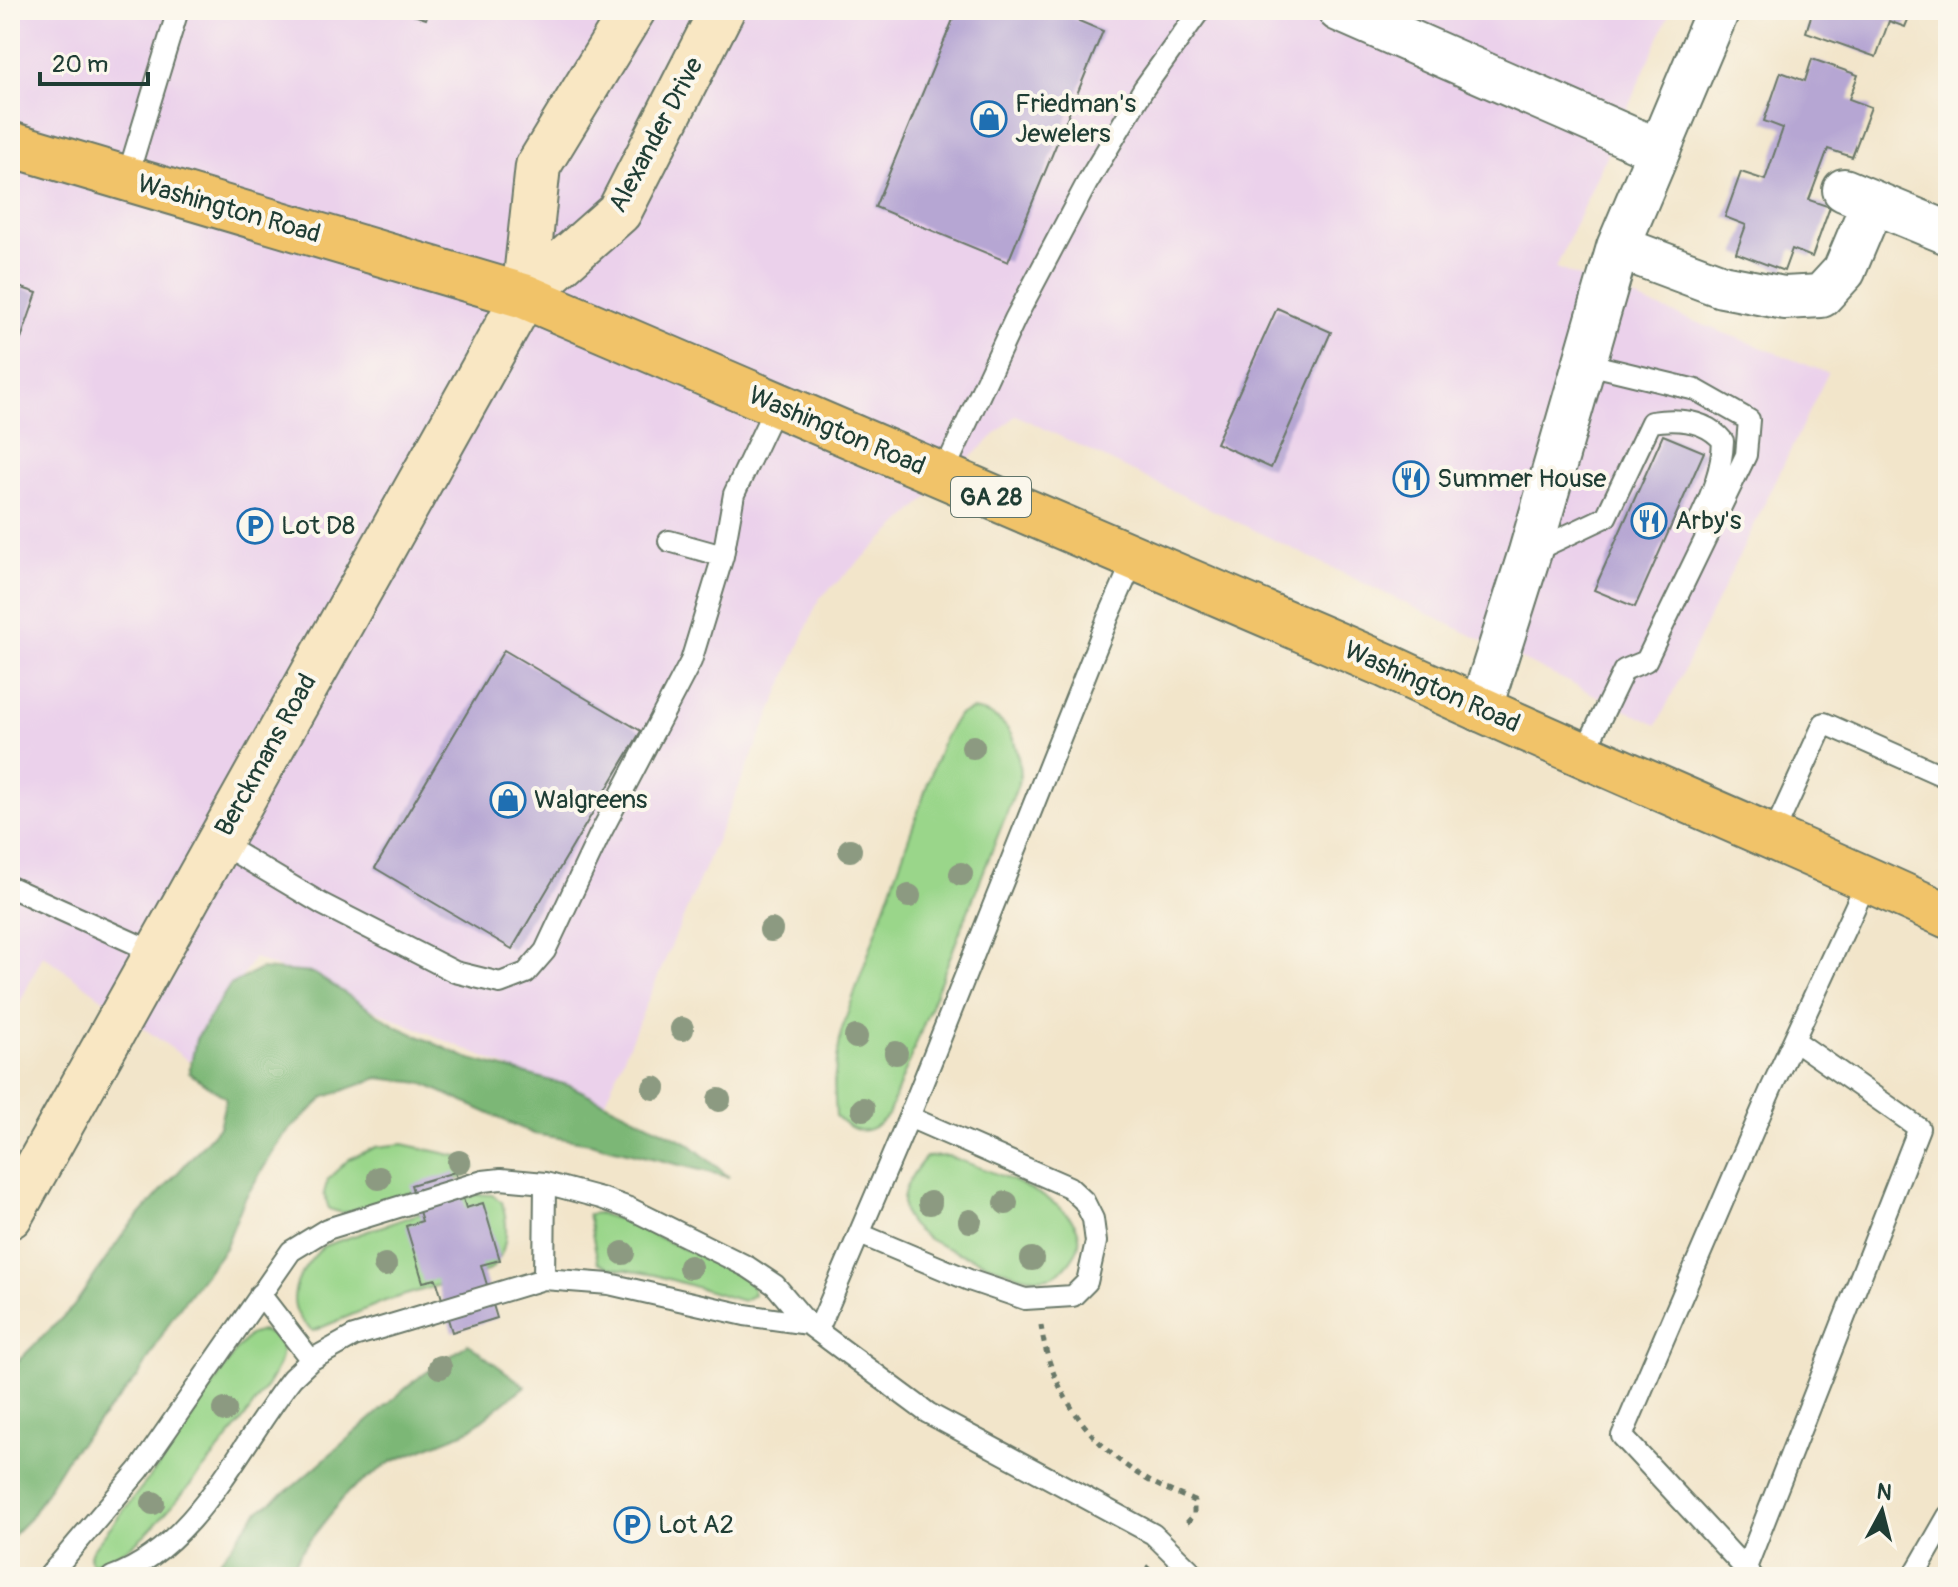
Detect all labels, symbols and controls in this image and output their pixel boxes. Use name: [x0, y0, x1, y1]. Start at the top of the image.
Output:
scale bar: [40, 36, 148, 86]
text: 20 m: [52, 50, 108, 79]
street label: Alexander Drive: [602, 52, 710, 218]
place label: Friedman's Jewelers: [1015, 88, 1136, 150]
shop icon: Friedman's Jewelers: [970, 100, 1008, 138]
street label: Washington Road: [134, 168, 324, 250]
street label: Washington Road: [744, 379, 930, 483]
restaurant icon: Summer House: [1392, 460, 1430, 498]
place label: Summer House: [1437, 463, 1606, 495]
road number: GA 28: [951, 477, 1031, 517]
restaurant icon: Arby's: [1630, 502, 1668, 540]
place label: Arby's: [1675, 505, 1742, 537]
parking icon: Lot D8: [236, 507, 274, 545]
place label: Lot D8: [281, 510, 355, 542]
street label: Washington Road: [1339, 634, 1525, 740]
street label: Berckmans Road: [208, 668, 324, 842]
shop icon: Walgreens: [489, 781, 527, 819]
place label: Walgreens: [534, 784, 648, 816]
north arrow: [1842, 1471, 1922, 1551]
text: N: [1875, 1477, 1894, 1507]
parking icon: Lot A2: [613, 1506, 651, 1544]
place label: Lot A2: [658, 1509, 734, 1541]

